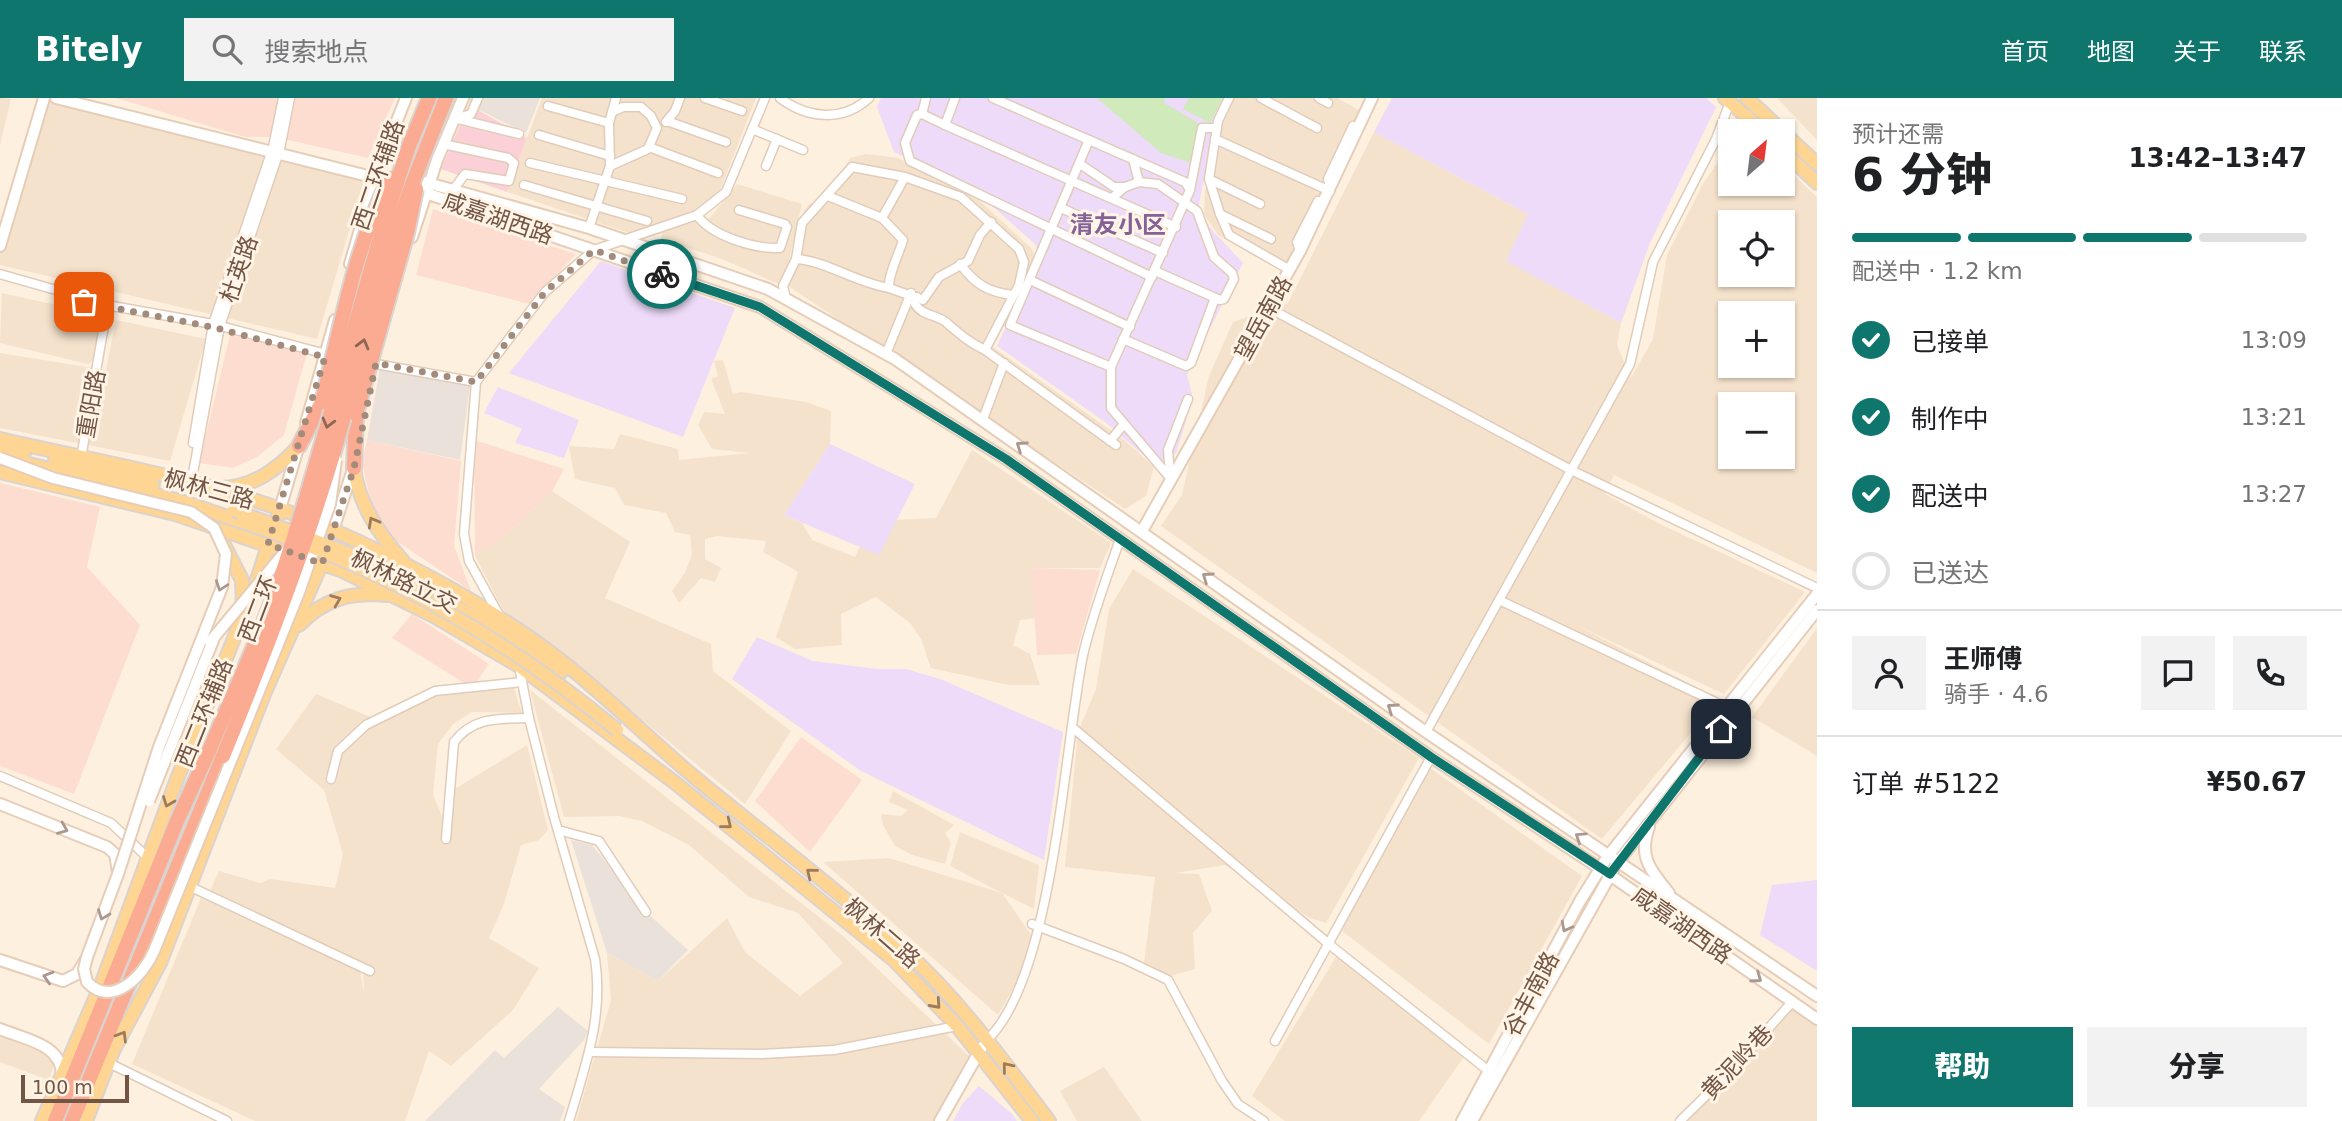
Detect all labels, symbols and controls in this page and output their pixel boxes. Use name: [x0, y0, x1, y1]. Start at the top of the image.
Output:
search box: [184, 18, 674, 81]
text: Bitely: [35, 30, 142, 69]
icon: search: [208, 30, 246, 68]
text: 搜索地点: [264, 37, 368, 67]
text: 首页: [2001, 38, 2049, 66]
text: 地图: [2087, 38, 2135, 66]
text: 关于: [2173, 38, 2221, 66]
text: 联系: [2259, 38, 2307, 66]
street label: 西二环辅路: [347, 116, 409, 234]
north arrow: [1718, 119, 1796, 196]
map controls: [1718, 119, 1795, 469]
text: 预计还需: [1852, 121, 1944, 147]
text: 13:42–13:47: [2128, 143, 2307, 173]
text: 6 分钟: [1852, 148, 1992, 202]
street label: 咸嘉湖西路: [439, 187, 557, 249]
button: locate: [1718, 210, 1795, 287]
district label: 清友小区: [1070, 211, 1166, 239]
street label: 杜英路: [215, 232, 263, 306]
courier: [627, 239, 697, 309]
icon: bike: [643, 255, 681, 293]
text: 配送中 · 1.2 km: [1852, 258, 2023, 284]
street label: 望岳南路: [1229, 271, 1297, 365]
pin: [54, 272, 114, 332]
icon: bag: [65, 283, 103, 321]
button: +: [1718, 301, 1795, 378]
icon: check: [1852, 321, 1890, 359]
text: 已接单: [1911, 327, 1989, 357]
text: 13:09: [2241, 327, 2307, 353]
one-way arrow: [355, 338, 369, 350]
street label: 重阳路: [72, 368, 110, 440]
button: −: [1718, 392, 1795, 469]
icon: check: [1852, 398, 1890, 436]
text: 制作中: [1911, 404, 1989, 434]
text: 13:21: [2241, 404, 2307, 430]
one-way arrow: [322, 417, 336, 429]
one-way arrow: [1016, 442, 1029, 454]
street label: 枫林三路: [161, 465, 257, 513]
icon: check: [1852, 475, 1890, 513]
text: 配送中: [1911, 481, 1989, 511]
text: 13:27: [2241, 481, 2307, 507]
one-way arrow: [368, 516, 381, 529]
street label: 枫林路立交: [347, 544, 461, 618]
text: 已送达: [1911, 558, 1989, 588]
street label: 西二环: [233, 572, 283, 646]
one-way arrow: [1202, 573, 1215, 585]
one-way arrow: [215, 580, 230, 592]
one-way arrow: [329, 594, 341, 608]
button: person: [1852, 636, 1926, 710]
button: chat: [2141, 636, 2215, 710]
button: phone: [2233, 636, 2307, 710]
text: 王师傅: [1944, 644, 2022, 674]
street label: 西二环辅路: [170, 655, 238, 771]
text: 骑手 · 4.6: [1944, 681, 2049, 707]
pin: [1691, 699, 1751, 759]
one-way arrow: [1387, 704, 1400, 716]
icon: home: [1702, 710, 1740, 748]
text: ¥50.67: [2207, 767, 2307, 797]
text: 订单 #5122: [1852, 769, 2000, 799]
one-way arrow: [162, 795, 176, 807]
one-way arrow: [719, 816, 731, 829]
one-way arrow: [57, 820, 69, 834]
one-way arrow: [1575, 833, 1588, 845]
one-way arrow: [807, 869, 820, 881]
street label: 咸嘉湖西路: [1627, 881, 1737, 969]
street label: 枫林二路: [839, 893, 925, 973]
one-way arrow: [97, 908, 111, 920]
one-way arrow: [1561, 920, 1574, 932]
street label: 谷丰南路: [1498, 947, 1564, 1041]
one-way arrow: [1749, 970, 1762, 982]
one-way arrow: [43, 971, 55, 986]
one-way arrow: [928, 996, 941, 1009]
street label: 黄泥岭巷: [1696, 1019, 1778, 1105]
button: 帮助: [1852, 1027, 2073, 1107]
button: 分享: [2087, 1027, 2307, 1107]
one-way arrow: [114, 1030, 127, 1043]
one-way arrow: [1003, 1062, 1015, 1075]
scale bar: [21, 1072, 130, 1104]
text: 100 m: [32, 1076, 93, 1098]

